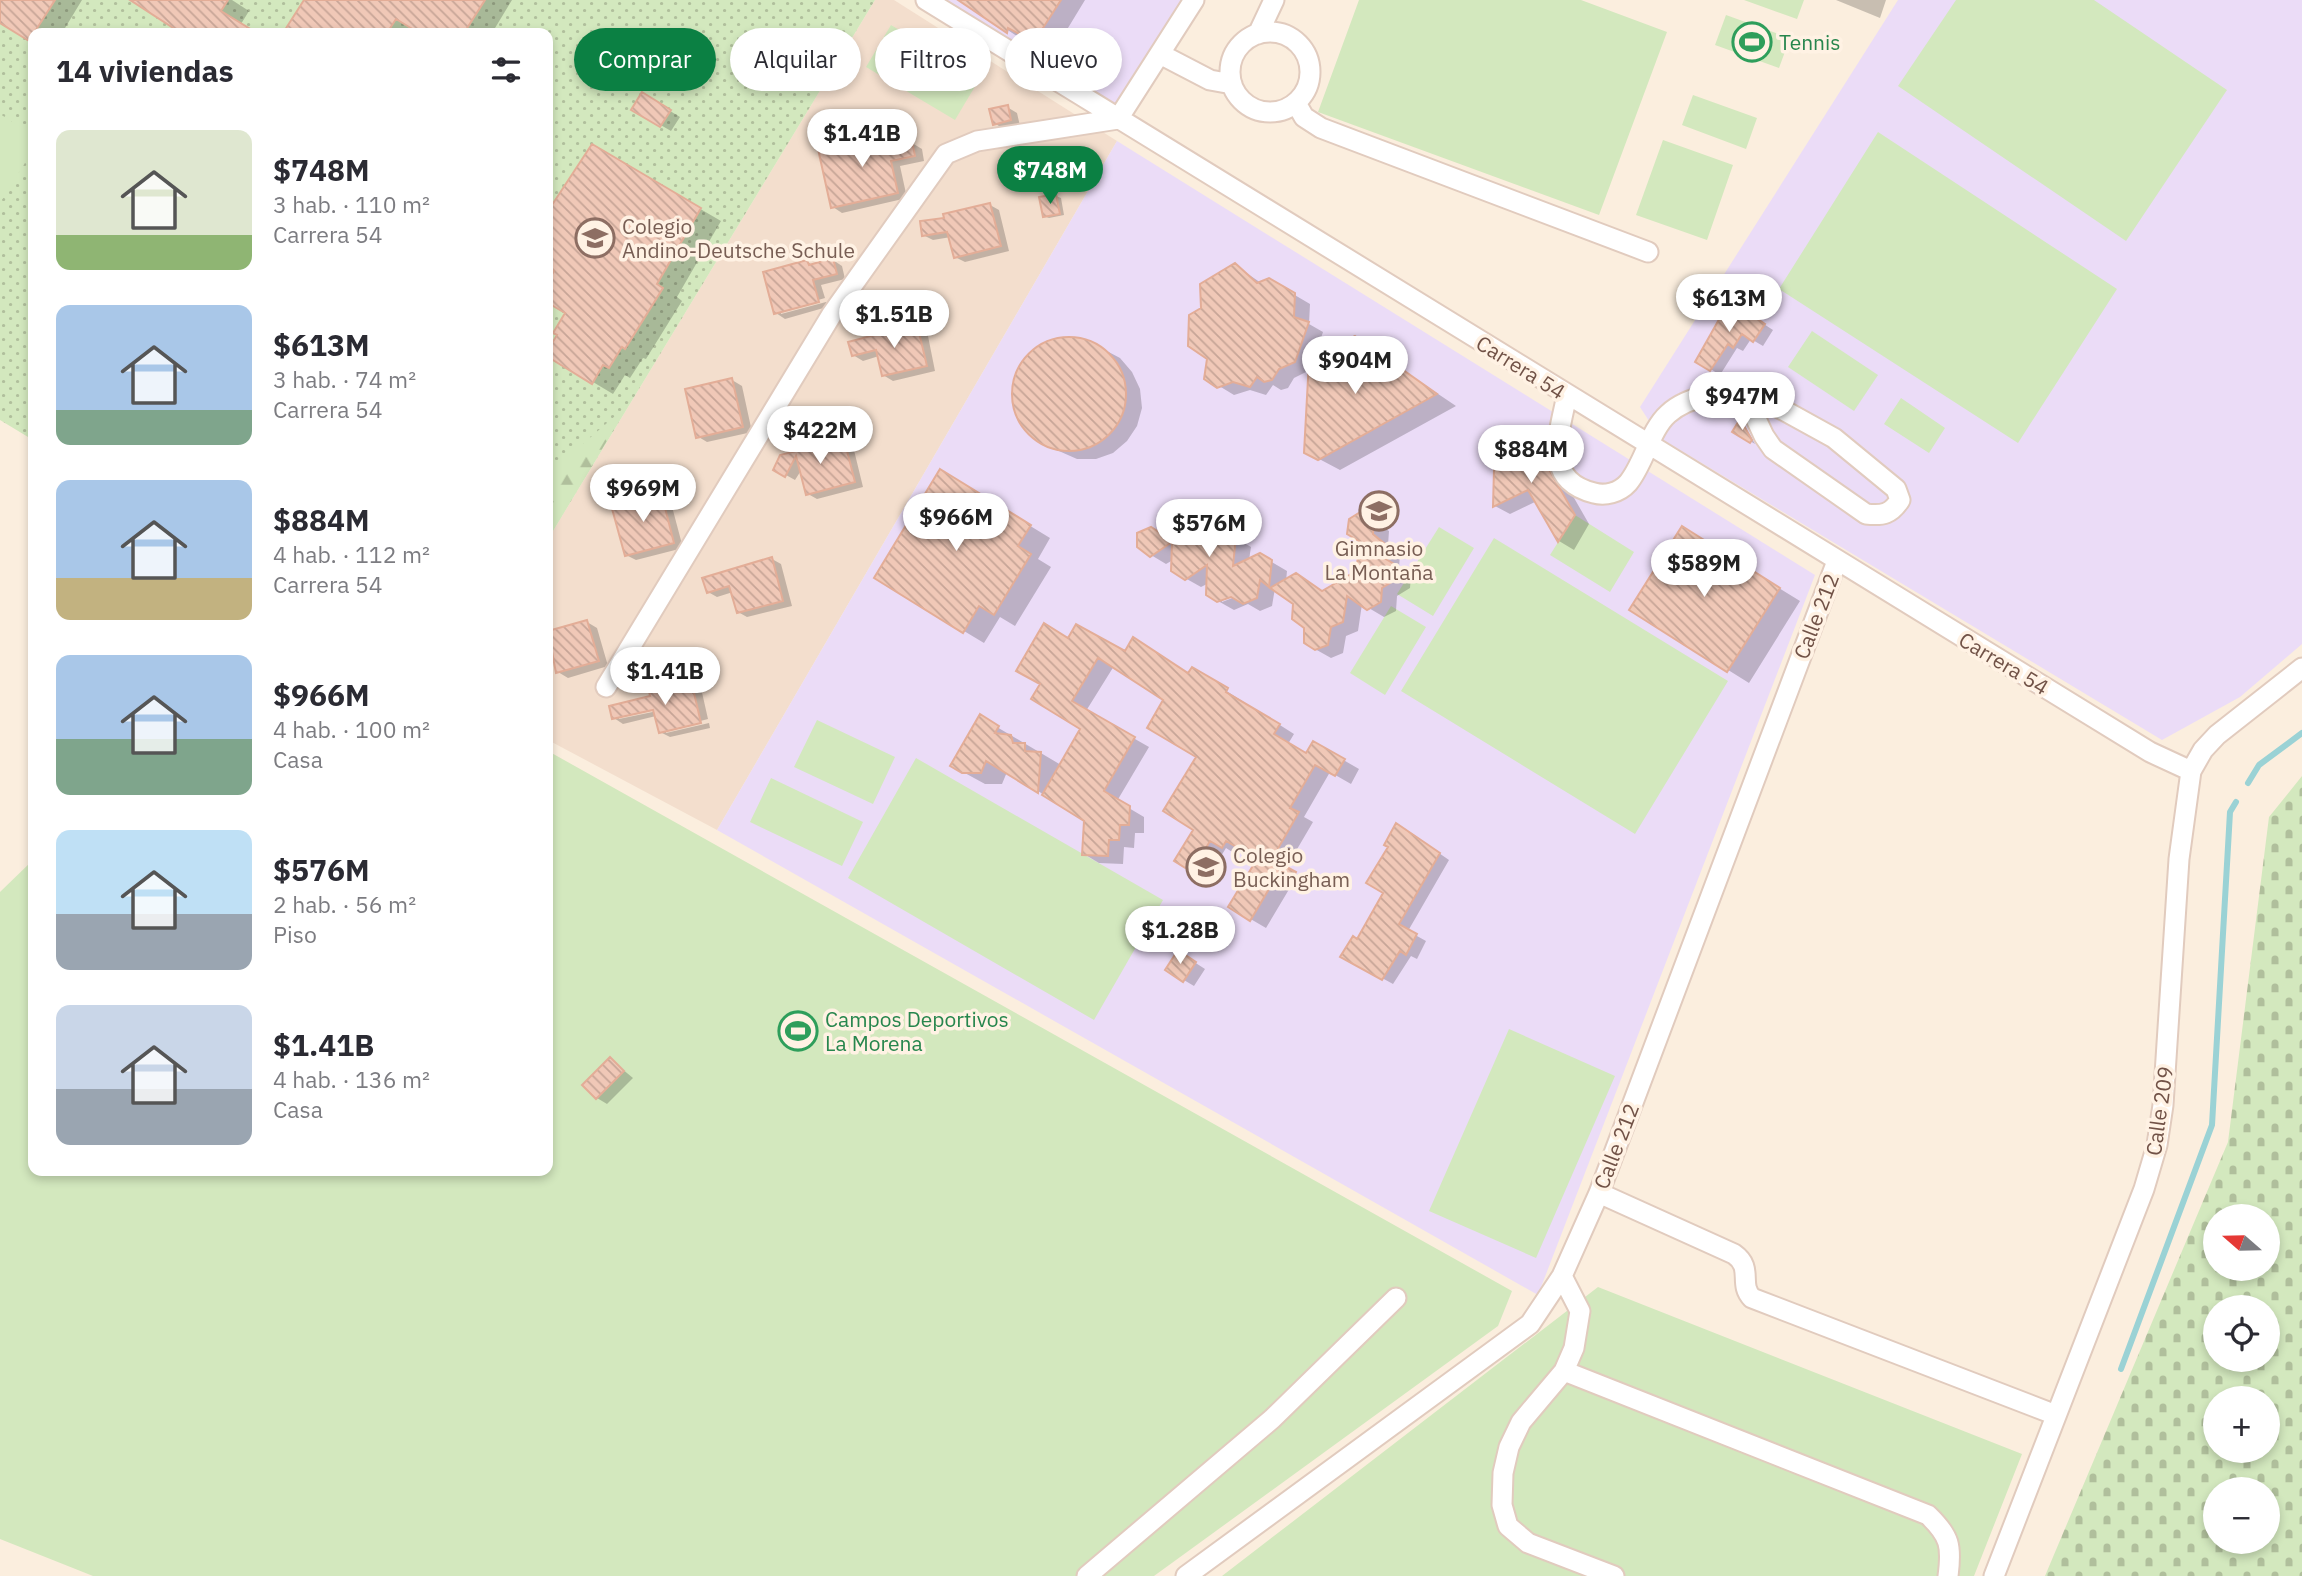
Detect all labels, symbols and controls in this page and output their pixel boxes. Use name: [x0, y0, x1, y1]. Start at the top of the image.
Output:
sports icon: Tennis: [1731, 21, 1773, 63]
chip: Comprar: [574, 28, 716, 91]
chip: Alquilar: [730, 28, 861, 91]
chip: Filtros: [875, 28, 991, 91]
chip: Nuevo: [1005, 28, 1122, 91]
place label: Tennis: [1779, 28, 1841, 56]
text: 14 viviendas: [56, 51, 234, 90]
icon: filters: [487, 51, 525, 89]
pin: $1.41B: [805, 110, 919, 169]
text: $1.41B: [823, 117, 901, 147]
pin: $748M: [1001, 146, 1099, 206]
text: $748M: [273, 150, 370, 189]
text: $748M: [1013, 154, 1087, 184]
icon: home: [112, 158, 196, 242]
text: 3 hab. · 110 m²: [273, 189, 430, 219]
place label: Colegio Andino-Deutsche Schule: [622, 212, 855, 264]
school or university icon: Colegio Andino-Deutsche Schule: [574, 217, 616, 259]
text: Carrera 54: [273, 219, 383, 249]
pin: $613M: [1680, 274, 1778, 334]
text: $613M: [1692, 282, 1766, 312]
pin: $1.51B: [837, 290, 951, 350]
text: $1.51B: [855, 298, 933, 328]
text: $613M: [273, 325, 370, 364]
street label: Carrera 54: [1471, 329, 1571, 405]
icon: home: [112, 333, 196, 417]
pin: $904M: [1306, 336, 1404, 396]
text: $904M: [1318, 344, 1392, 374]
text: 3 hab. · 74 m²: [273, 364, 416, 394]
pin: $947M: [1693, 372, 1791, 432]
text: $947M: [1705, 380, 1779, 410]
text: Carrera 54: [273, 394, 383, 424]
pin: $422M: [771, 406, 869, 466]
text: $422M: [783, 414, 857, 444]
pin: $884M: [1482, 426, 1580, 485]
text: $884M: [1494, 433, 1568, 463]
pin: $969M: [594, 464, 692, 524]
text: $969M: [606, 472, 680, 502]
school or university icon: Gimnasio La Montaña: [1358, 490, 1400, 532]
pin: $966M: [907, 494, 1005, 553]
text: $884M: [273, 500, 370, 539]
pin: $576M: [1160, 500, 1258, 559]
text: $966M: [919, 501, 993, 531]
text: $576M: [1172, 507, 1246, 537]
icon: home: [112, 508, 196, 592]
place label: Gimnasio La Montaña: [1324, 534, 1434, 586]
text: 4 hab. · 112 m²: [273, 539, 430, 569]
pin: $589M: [1655, 540, 1753, 599]
text: $589M: [1667, 547, 1741, 577]
text: Carrera 54: [273, 569, 383, 599]
street label: Calle 212: [1787, 569, 1845, 663]
street label: Carrera 54: [1954, 625, 2054, 701]
pin: $1.41B: [608, 648, 722, 707]
text: $1.41B: [626, 655, 704, 685]
text: $966M: [273, 675, 370, 714]
icon: home: [112, 683, 196, 767]
text: 4 hab. · 100 m²: [273, 714, 430, 744]
text: Casa: [273, 744, 323, 774]
place label: Colegio Buckingham: [1233, 841, 1350, 893]
school or university icon: Colegio Buckingham: [1185, 846, 1227, 888]
text: $576M: [273, 850, 370, 889]
icon: home: [112, 858, 196, 942]
text: 2 hab. · 56 m²: [273, 889, 416, 919]
pin: $1.28B: [1123, 906, 1237, 966]
text: $1.28B: [1141, 914, 1219, 944]
text: Piso: [273, 919, 317, 949]
place label: Campos Deportivos La Morena: [825, 1005, 1009, 1057]
sports icon: Campos Deportivos La Morena: [777, 1010, 819, 1052]
text: $1.41B: [273, 1025, 374, 1064]
icon: home: [112, 1033, 196, 1117]
text: 4 hab. · 136 m²: [273, 1064, 430, 1094]
street label: Calle 209: [2139, 1065, 2179, 1157]
text: Casa: [273, 1094, 323, 1124]
street label: Calle 212: [1587, 1099, 1645, 1193]
north arrow: [2203, 1204, 2280, 1281]
map controls: [2203, 1204, 2280, 1554]
button: locate: [2203, 1295, 2280, 1372]
button: +: [2203, 1386, 2280, 1463]
button: −: [2203, 1477, 2280, 1554]

